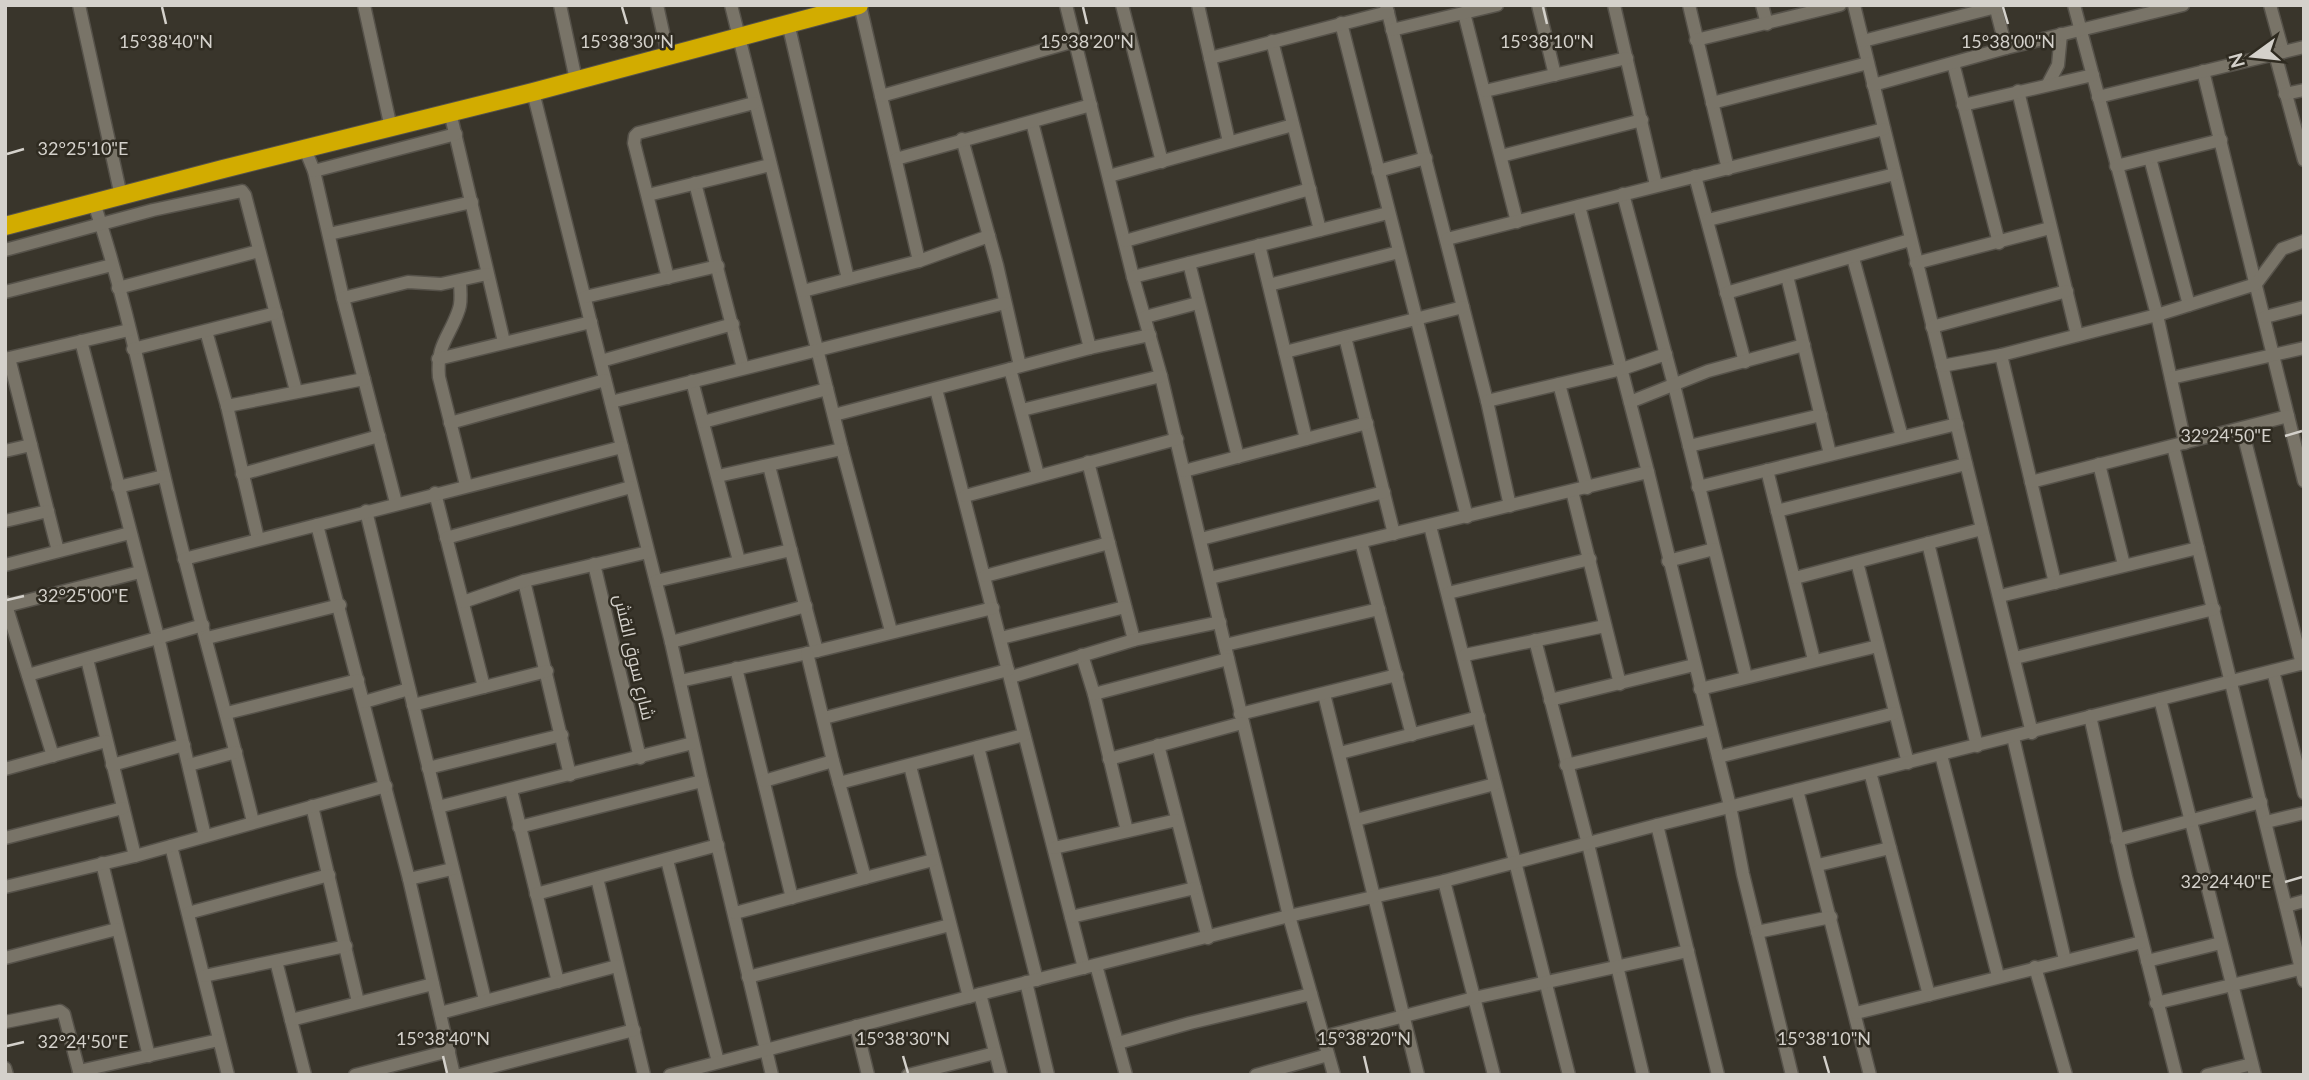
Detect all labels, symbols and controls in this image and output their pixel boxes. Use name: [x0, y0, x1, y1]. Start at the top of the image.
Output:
north arrow: [2218, 21, 2288, 91]
text: 15°38'40"N: [119, 30, 213, 52]
text: 15°38'30"N: [580, 30, 674, 52]
text: 15°38'20"N: [1040, 30, 1134, 52]
text: 15°38'10"N: [1500, 30, 1594, 52]
text: 15°38'00"N: [1961, 30, 2055, 52]
text: N: [2223, 50, 2249, 71]
text: 32°25'10"E: [38, 137, 128, 159]
text: 32°24'50"E: [2181, 424, 2271, 446]
text: 32°25'00"E: [38, 584, 128, 606]
street label: شارع سوق القش: [608, 592, 660, 723]
text: 32°24'40"E: [2181, 870, 2271, 892]
text: 15°38'40"N: [396, 1027, 490, 1049]
text: 15°38'30"N: [856, 1027, 950, 1049]
text: 15°38'20"N: [1317, 1027, 1411, 1049]
text: 15°38'10"N: [1777, 1027, 1871, 1049]
text: 32°24'50"E: [38, 1030, 128, 1052]

